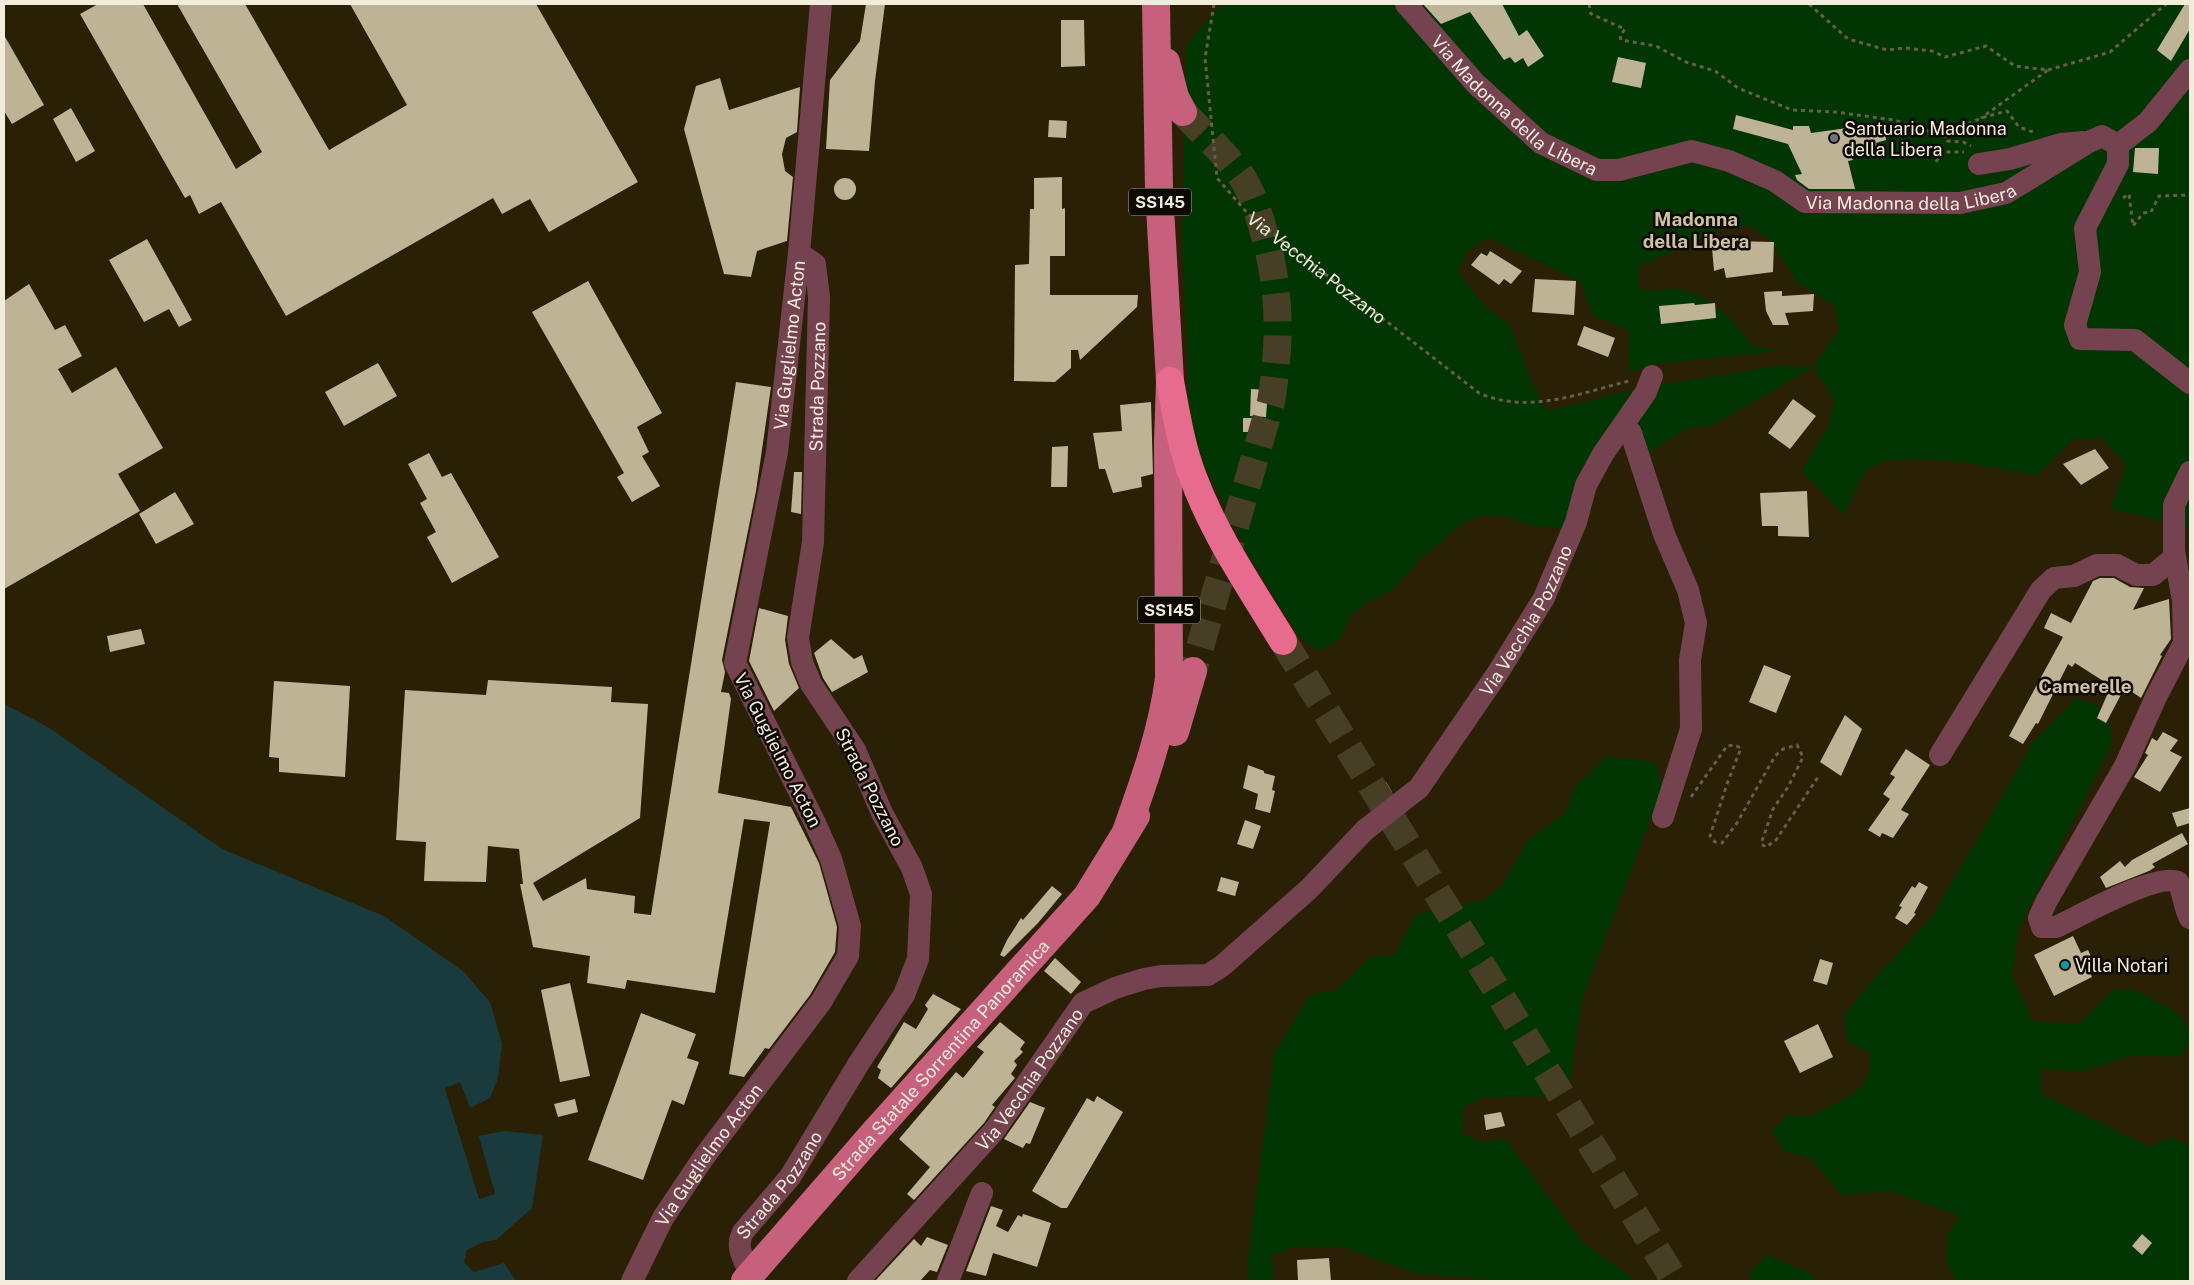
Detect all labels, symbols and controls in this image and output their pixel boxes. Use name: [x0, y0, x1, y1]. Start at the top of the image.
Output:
street label: Via Madonna della Libera: [1427, 31, 1601, 179]
place label: Santuario Madonna della Libera: [1844, 118, 2007, 160]
marker: Santuario Madonna della Libera: [1828, 132, 1840, 144]
street label: Via Madonna della Libera: [1806, 179, 2020, 213]
road number: SS145: [1129, 188, 1191, 216]
street label: Via Vecchia Pozzano: [1243, 207, 1390, 328]
district label: Madonna della Libera: [1643, 208, 1749, 252]
street label: Via Guglielmo Acton: [769, 259, 809, 431]
street label: Strada Pozzano: [805, 321, 829, 452]
street label: Via Vecchia Pozzano: [1475, 542, 1576, 700]
road number: SS145: [1138, 596, 1200, 624]
street label: Via Guglielmo Acton: [730, 669, 826, 831]
district label: Camerelle: [2038, 675, 2132, 697]
street label: Strada Pozzano: [831, 724, 909, 850]
street label: Strada Statale Sorrentina Panoramica: [827, 935, 1053, 1185]
place label: Villa Notari: [2075, 955, 2168, 976]
marker: Villa Notari: [2059, 959, 2071, 971]
street label: Via Vecchia Pozzano: [971, 1004, 1087, 1155]
street label: Via Guglielmo Acton: [650, 1079, 766, 1229]
street label: Strada Pozzano: [732, 1127, 826, 1243]

